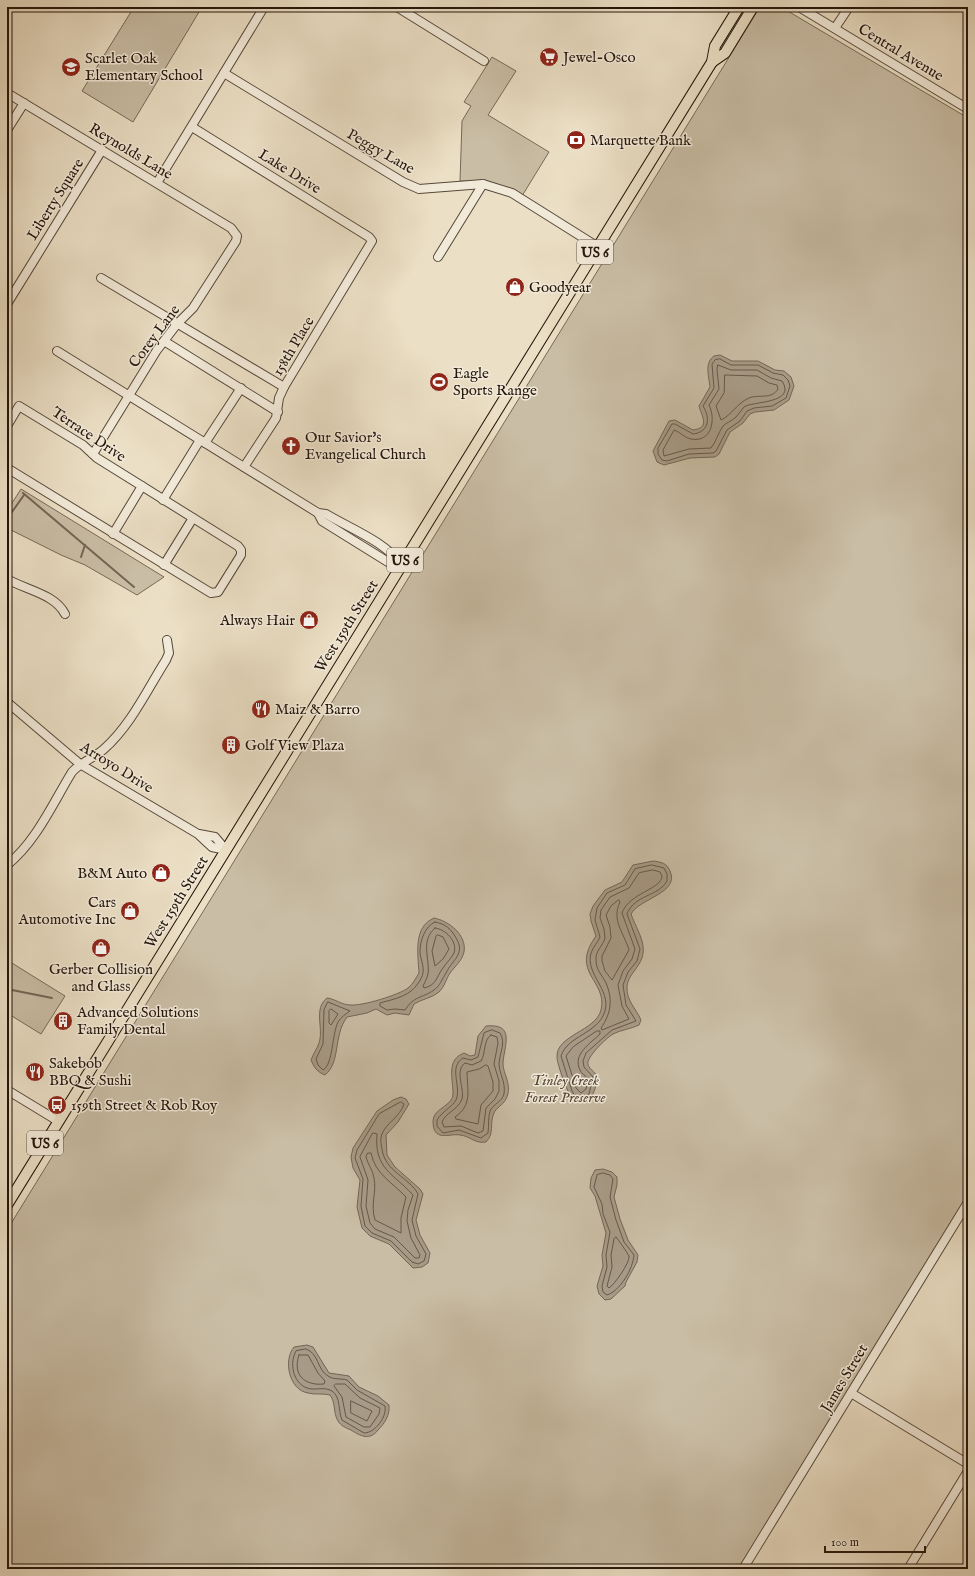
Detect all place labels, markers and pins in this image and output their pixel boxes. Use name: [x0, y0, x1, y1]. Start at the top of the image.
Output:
supermarket icon: Jewel-Osco: [538, 46, 560, 68]
place label: Jewel-Osco: [561, 48, 636, 67]
place label: Scarlet Oak Elementary School: [85, 49, 204, 85]
school or university icon: Scarlet Oak Elementary School: [60, 56, 82, 78]
bank icon: Marquette Bank: [565, 129, 587, 151]
place label: Marquette Bank: [590, 131, 692, 150]
shop icon: Goodyear: [504, 276, 526, 298]
place label: Goodyear: [529, 278, 592, 297]
place label: Eagle Sports Range: [453, 364, 537, 400]
sports icon: Eagle Sports Range: [428, 371, 450, 393]
place label: Our Savior's Evangelical Church: [305, 428, 426, 464]
church icon: Our Savior's Evangelical Church: [280, 435, 302, 457]
shop icon: Always Hair: [298, 609, 320, 631]
place label: Always Hair: [219, 611, 295, 630]
restaurant icon: Maiz & Barro: [250, 698, 272, 720]
place label: Maiz & Barro: [275, 700, 360, 719]
building icon: Golf View Plaza: [220, 734, 242, 756]
place label: Golf View Plaza: [245, 736, 345, 755]
shop icon: B&M Auto: [150, 862, 172, 884]
place label: B&M Auto: [77, 864, 147, 883]
place label: Cars Automotive Inc: [18, 893, 116, 929]
shop icon: Cars Automotive Inc: [119, 900, 141, 922]
shop icon: Gerber Collision and Glass: [90, 937, 112, 959]
place label: Gerber Collision and Glass: [49, 960, 153, 996]
place label: Advanced Solutions Family Dental: [76, 1003, 199, 1039]
building icon: Advanced Solutions Family Dental: [52, 1010, 74, 1032]
place label: Sakebob BBQ & Sushi: [49, 1054, 132, 1090]
restaurant icon: Sakebob BBQ & Sushi: [24, 1061, 46, 1083]
bus stop icon: 159th Street & Rob Roy: [46, 1094, 68, 1116]
place label: 159th Street & Rob Roy: [71, 1096, 218, 1115]

